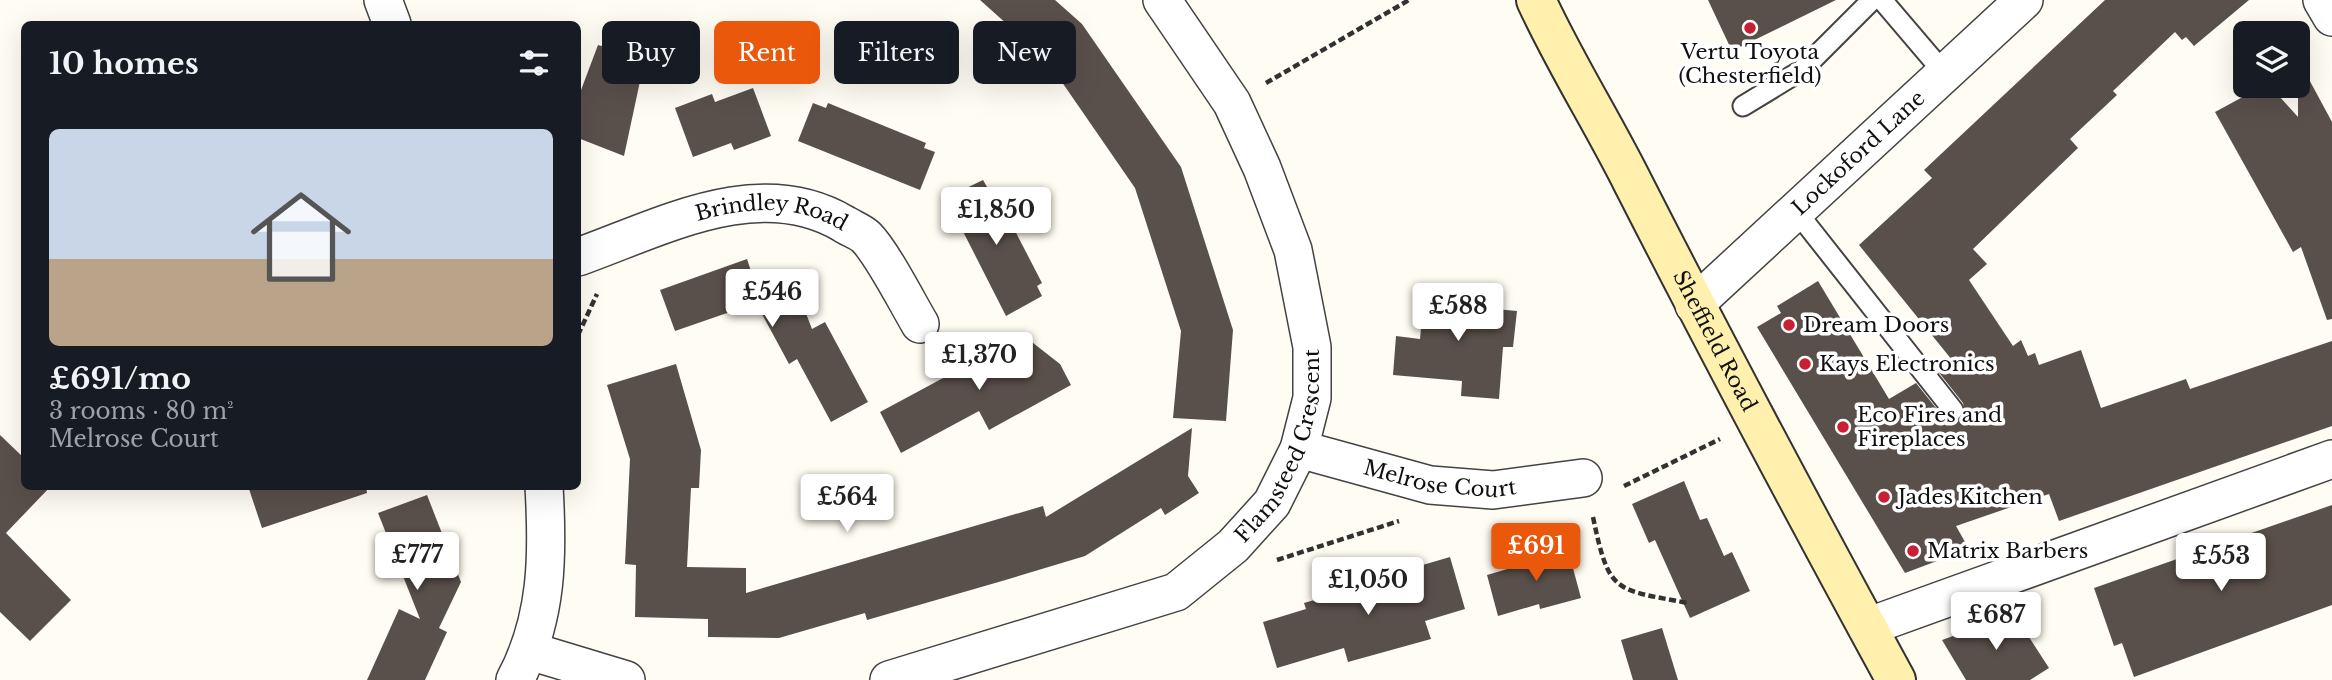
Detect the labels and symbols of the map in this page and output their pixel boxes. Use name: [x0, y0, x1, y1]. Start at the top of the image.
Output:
marker: Vertu Toyota (Chesterfield): [1742, 20, 1758, 36]
place label: Vertu Toyota (Chesterfield): [1679, 39, 1822, 89]
street label: Lockoford Lane: [1787, 85, 1930, 221]
pin: £1,850: [939, 188, 1053, 247]
street label: Brindley Road: [692, 190, 852, 236]
street label: Sheffield Road: [1667, 266, 1762, 416]
pin: £546: [731, 270, 813, 329]
pin: £588: [1417, 284, 1499, 343]
place label: Dream Doors: [1803, 312, 1949, 338]
marker: Dream Doors: [1781, 317, 1797, 333]
pin: £1,370: [922, 332, 1036, 392]
street label: Flamsteed Crescent: [1229, 349, 1325, 548]
place label: Kays Electronics: [1819, 351, 1994, 377]
marker: Kays Electronics: [1797, 356, 1813, 372]
place label: Eco Fires and Fireplaces: [1857, 402, 2002, 452]
marker: Eco Fires and Fireplaces: [1835, 419, 1851, 435]
street label: Melrose Court: [1361, 454, 1518, 503]
pin: £564: [806, 475, 888, 534]
place label: Jades Kitchen: [1895, 484, 2043, 510]
marker: Jades Kitchen: [1876, 489, 1892, 505]
pin: £691: [1495, 524, 1577, 583]
pin: £777: [376, 532, 458, 592]
pin: £553: [2180, 534, 2262, 593]
place label: Matrix Barbers: [1927, 538, 2088, 564]
marker: Matrix Barbers: [1905, 543, 1921, 559]
pin: £1,050: [1311, 558, 1425, 617]
pin: £687: [1955, 592, 2037, 652]

